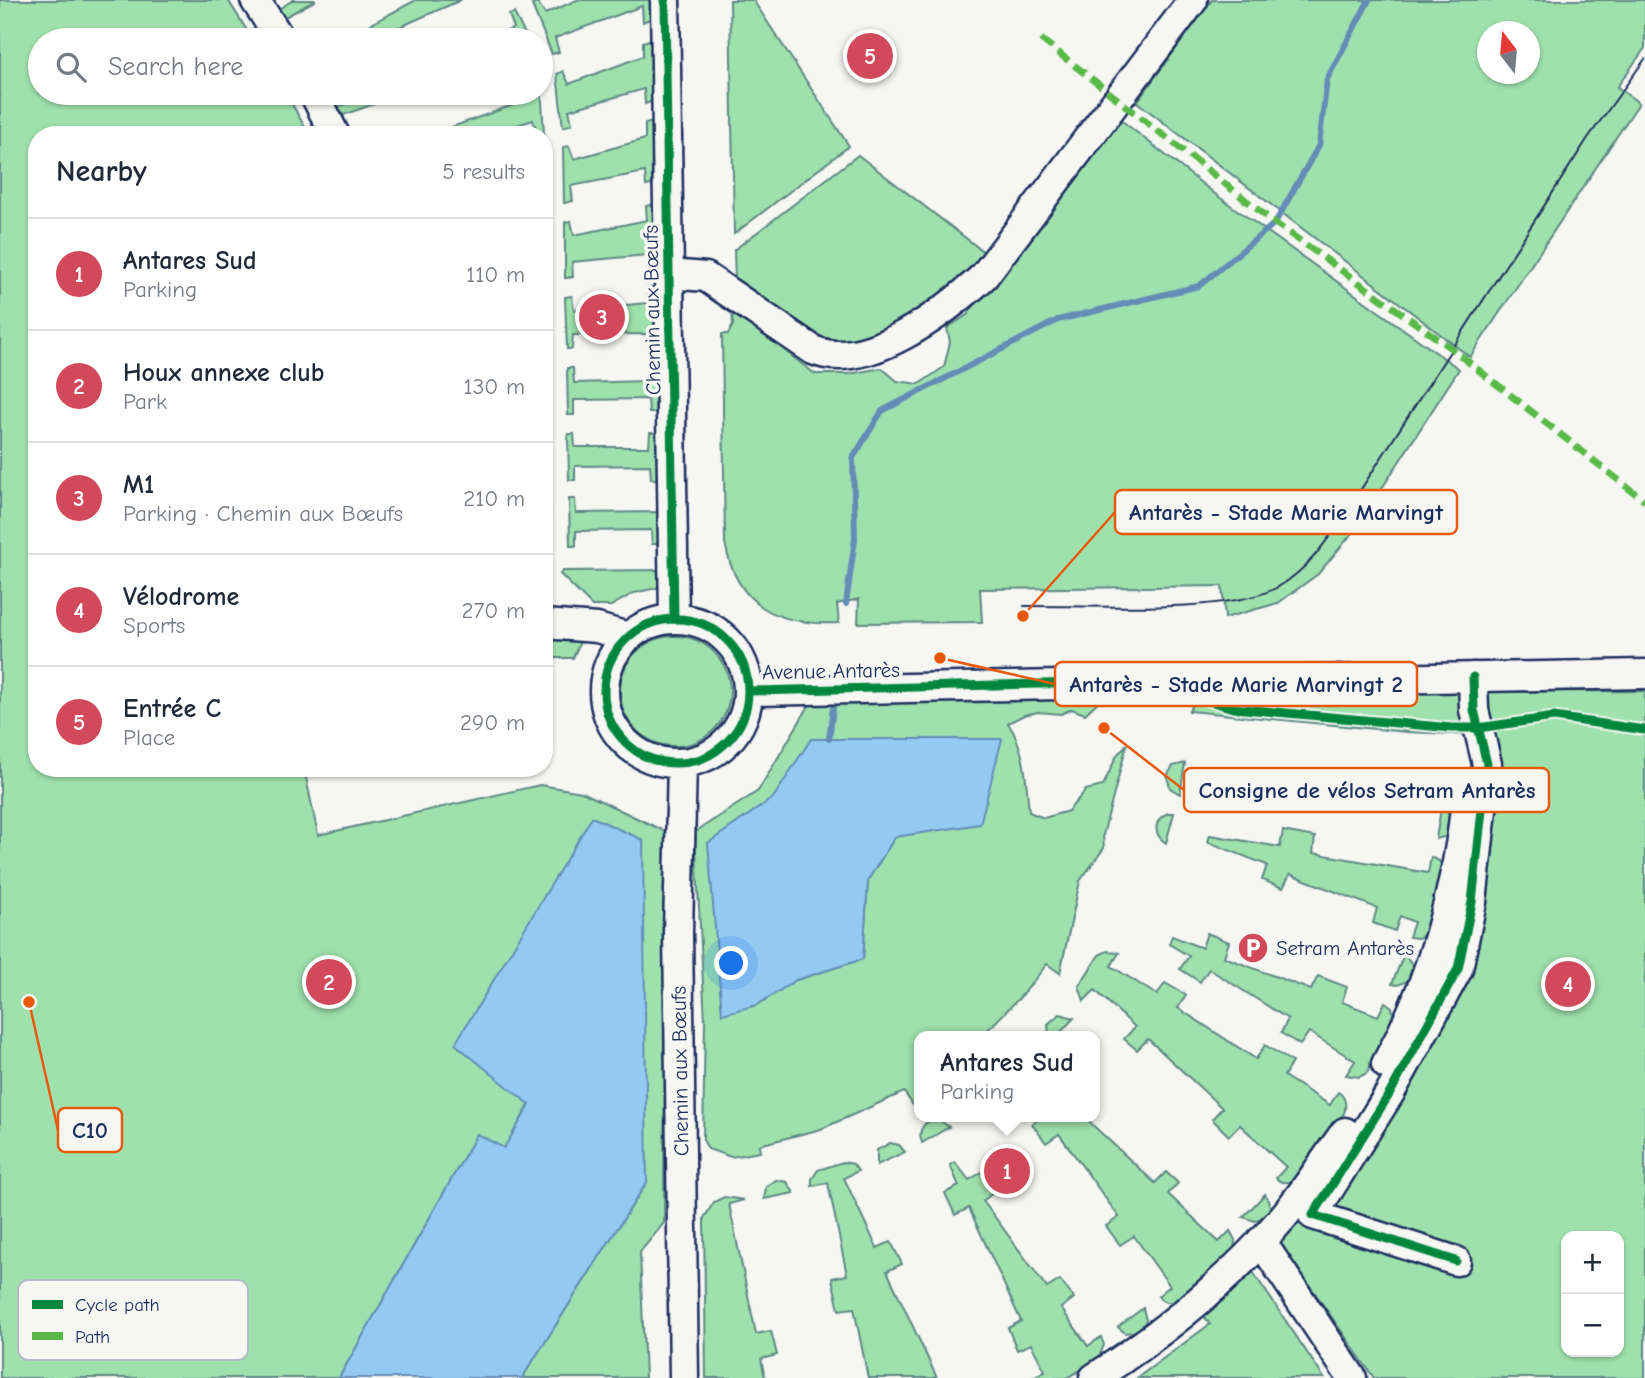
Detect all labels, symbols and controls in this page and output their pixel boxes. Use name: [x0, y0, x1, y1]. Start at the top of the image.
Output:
north arrow: [1477, 21, 1540, 84]
search box: [28, 28, 553, 105]
pin: 5: [847, 30, 893, 82]
icon: search: [52, 48, 90, 86]
text: Search here: [108, 52, 243, 82]
text: Nearby: [56, 154, 147, 189]
text: 5 results: [442, 158, 525, 185]
street label: Chemin aux Bœufs: [639, 225, 665, 395]
text: Antares Sud: [123, 246, 257, 276]
text: 1: [74, 261, 84, 288]
text: 110 m: [466, 261, 525, 288]
text: Parking: [123, 276, 197, 303]
pin: 3: [579, 291, 625, 343]
text: Houx annexe club: [123, 358, 324, 388]
text: 2: [73, 373, 85, 400]
text: 130 m: [464, 373, 525, 400]
text: Park: [123, 388, 167, 415]
text: M1: [123, 470, 154, 500]
text: 3: [73, 485, 85, 512]
text: 210 m: [463, 485, 525, 512]
callout: Antarès - Stade Marie Marvingt: [1115, 490, 1457, 534]
text: Antarès - Stade Marie Marvingt: [1129, 499, 1443, 526]
text: Parking · Chemin aux Bœufs: [123, 500, 403, 527]
text: Vélodrome: [123, 582, 239, 612]
text: 4: [74, 597, 84, 624]
text: 270 m: [461, 597, 525, 624]
text: Sports: [123, 612, 185, 639]
street label: Avenue Antarès: [762, 658, 900, 684]
callout: Antarès - Stade Marie Marvingt 2: [1055, 662, 1417, 706]
text: Antarès - Stade Marie Marvingt 2: [1069, 671, 1403, 698]
text: Entrée C: [123, 694, 221, 724]
text: 5: [73, 709, 85, 736]
text: 290 m: [460, 709, 525, 736]
text: Place: [123, 724, 175, 751]
callout: Consigne de vélos Setram Antarès: [1184, 768, 1549, 812]
text: Consigne de vélos Setram Antarès: [1198, 777, 1536, 804]
parking icon: Setram Antarès: [1236, 931, 1270, 965]
place label: Setram Antarès: [1276, 936, 1414, 960]
your location: [714, 946, 748, 980]
pin: 2: [306, 956, 352, 1008]
pin: 4: [1545, 958, 1591, 1010]
street label: Chemin aux Bœufs: [667, 986, 693, 1156]
popup: [914, 1031, 1100, 1122]
text: Antares Sud: [940, 1048, 1074, 1078]
text: Parking: [940, 1078, 1014, 1105]
callout: C10: [58, 1108, 122, 1152]
text: C10: [72, 1117, 108, 1144]
pin: 1: [984, 1145, 1030, 1197]
map controls: [1561, 1231, 1624, 1357]
button: +: [1561, 1231, 1624, 1294]
legend: [18, 1280, 248, 1360]
text: Cycle path: [75, 1294, 160, 1316]
button: −: [1561, 1294, 1624, 1357]
text: Path: [75, 1326, 110, 1348]

